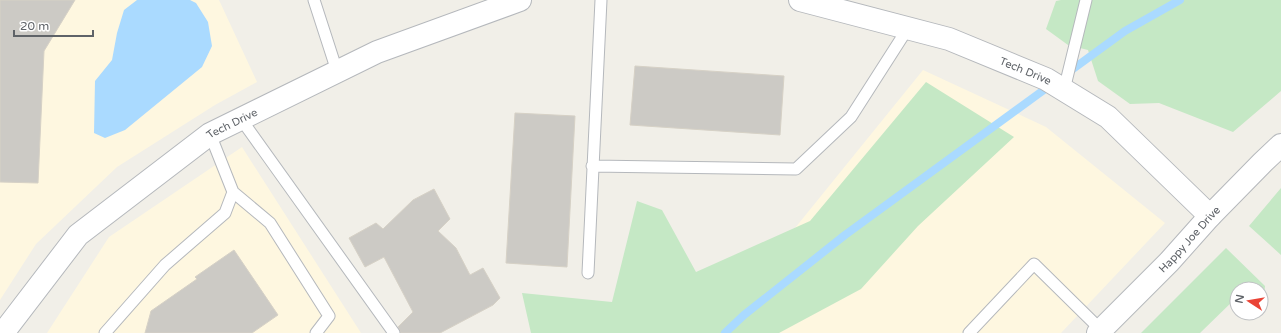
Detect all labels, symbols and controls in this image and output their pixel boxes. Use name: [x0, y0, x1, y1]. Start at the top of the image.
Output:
scale bar: [14, 12, 93, 38]
text: 20 m: [20, 19, 49, 33]
street label: Tech Drive: [998, 55, 1054, 88]
street label: Tech Drive: [204, 106, 260, 141]
street label: Happy Joe Drive: [1156, 204, 1223, 275]
north arrow: [1229, 281, 1269, 321]
text: N: [1232, 293, 1247, 305]

